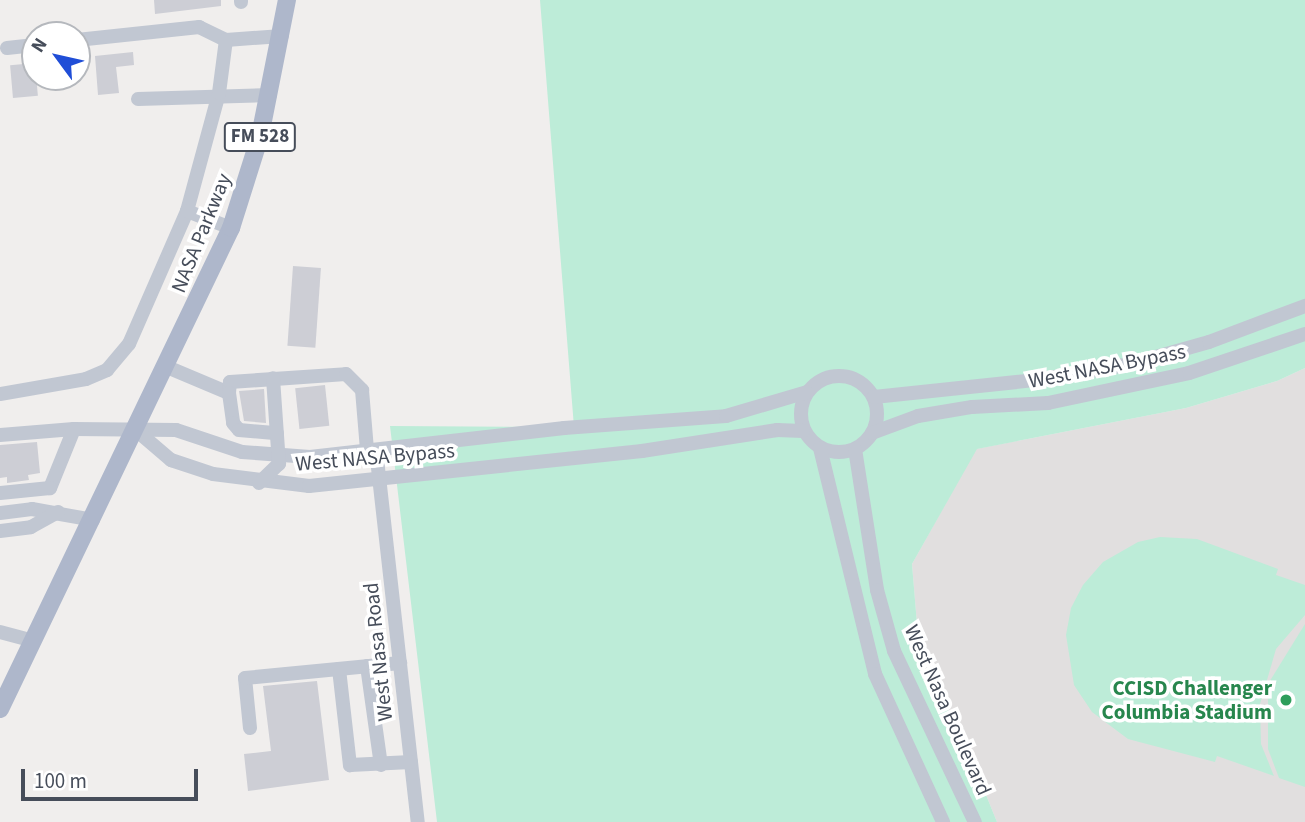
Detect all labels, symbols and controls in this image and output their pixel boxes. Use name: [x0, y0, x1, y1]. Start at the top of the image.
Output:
north arrow: [21, 21, 91, 91]
text: N: [25, 33, 54, 58]
road number: FM 528: [223, 122, 297, 153]
street label: NASA Parkway: [166, 170, 236, 296]
street label: West NASA Bypass: [1026, 338, 1188, 394]
street label: West NASA Bypass: [294, 437, 456, 477]
street label: West Nasa Road: [358, 581, 398, 723]
street label: West Nasa Boulevard: [899, 621, 997, 799]
place label: CCISD Challenger Columbia Stadium: [1102, 675, 1272, 725]
marker: CCISD Challenger Columbia Stadium: [1278, 692, 1294, 708]
scale bar: [24, 756, 201, 800]
text: 100 m: [34, 766, 87, 796]

